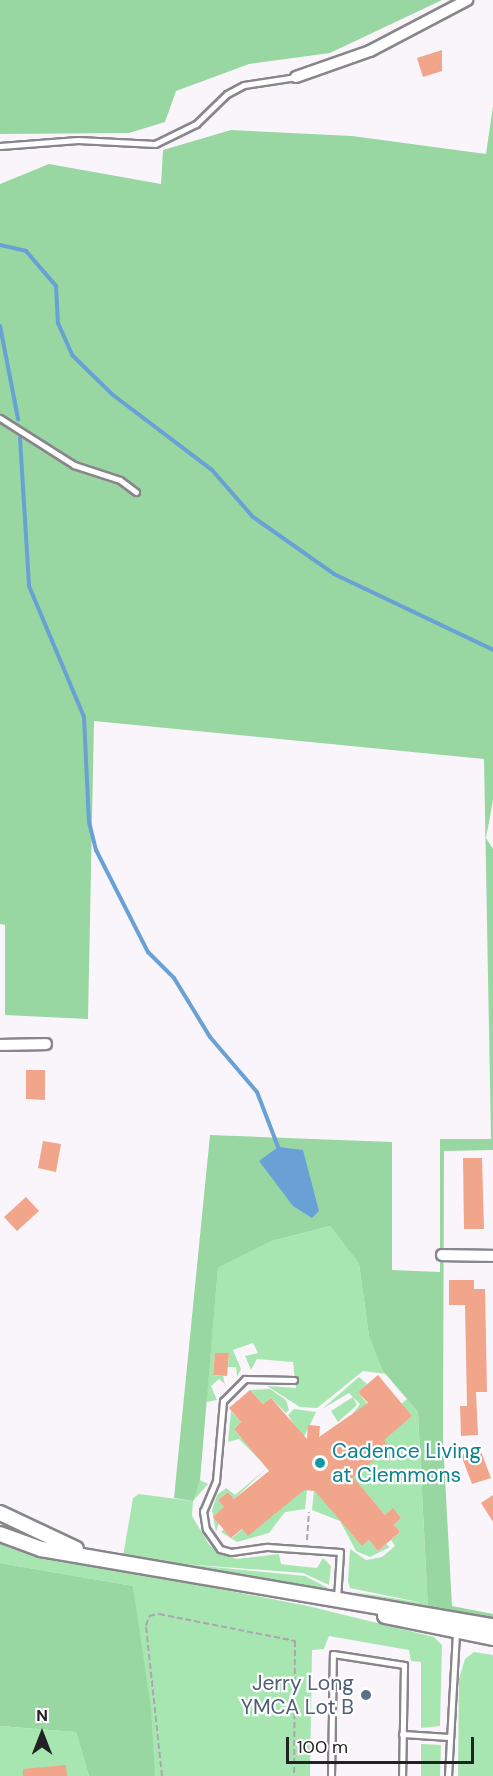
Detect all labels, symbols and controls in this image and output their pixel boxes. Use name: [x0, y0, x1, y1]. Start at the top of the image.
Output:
place label: Cadence Living at Clemmons: [332, 1438, 481, 1488]
marker: Cadence Living at Clemmons: [313, 1456, 327, 1470]
place label: Jerry Long YMCA Lot B: [241, 1670, 354, 1720]
marker: Jerry Long YMCA Lot B: [359, 1688, 373, 1702]
north arrow: [12, 1704, 72, 1764]
text: N: [36, 1705, 48, 1726]
scale bar: [289, 1725, 476, 1763]
text: 100 m: [297, 1735, 348, 1759]

